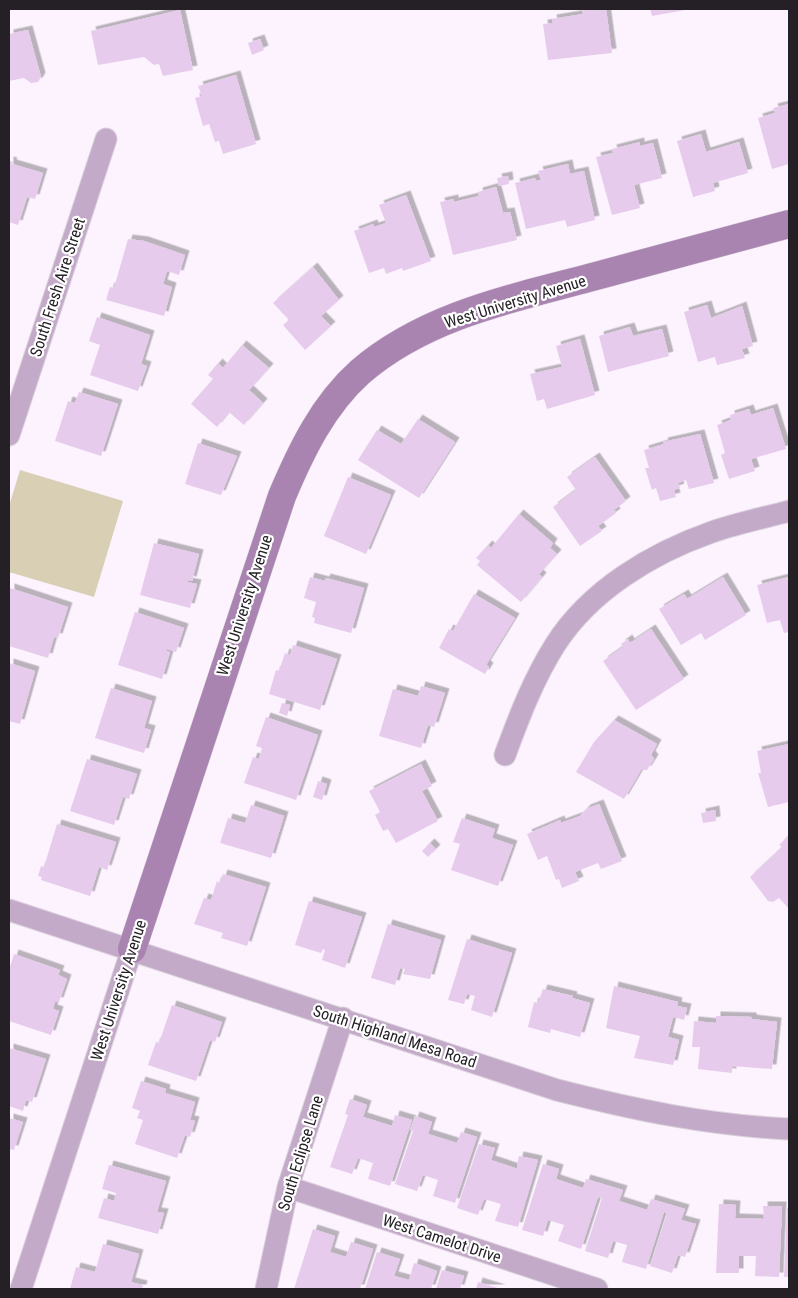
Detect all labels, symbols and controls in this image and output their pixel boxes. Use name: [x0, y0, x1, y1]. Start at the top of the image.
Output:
street label: South Fresh Aire Street: [26, 215, 89, 359]
street label: West University Avenue: [442, 271, 588, 332]
street label: West University Avenue: [213, 532, 276, 678]
street label: West University Avenue: [87, 917, 150, 1063]
street label: South Highland Mesa Road: [311, 1001, 479, 1072]
street label: South Eclipse Lane: [274, 1093, 327, 1213]
street label: West Camelot Drive: [380, 1210, 503, 1267]

